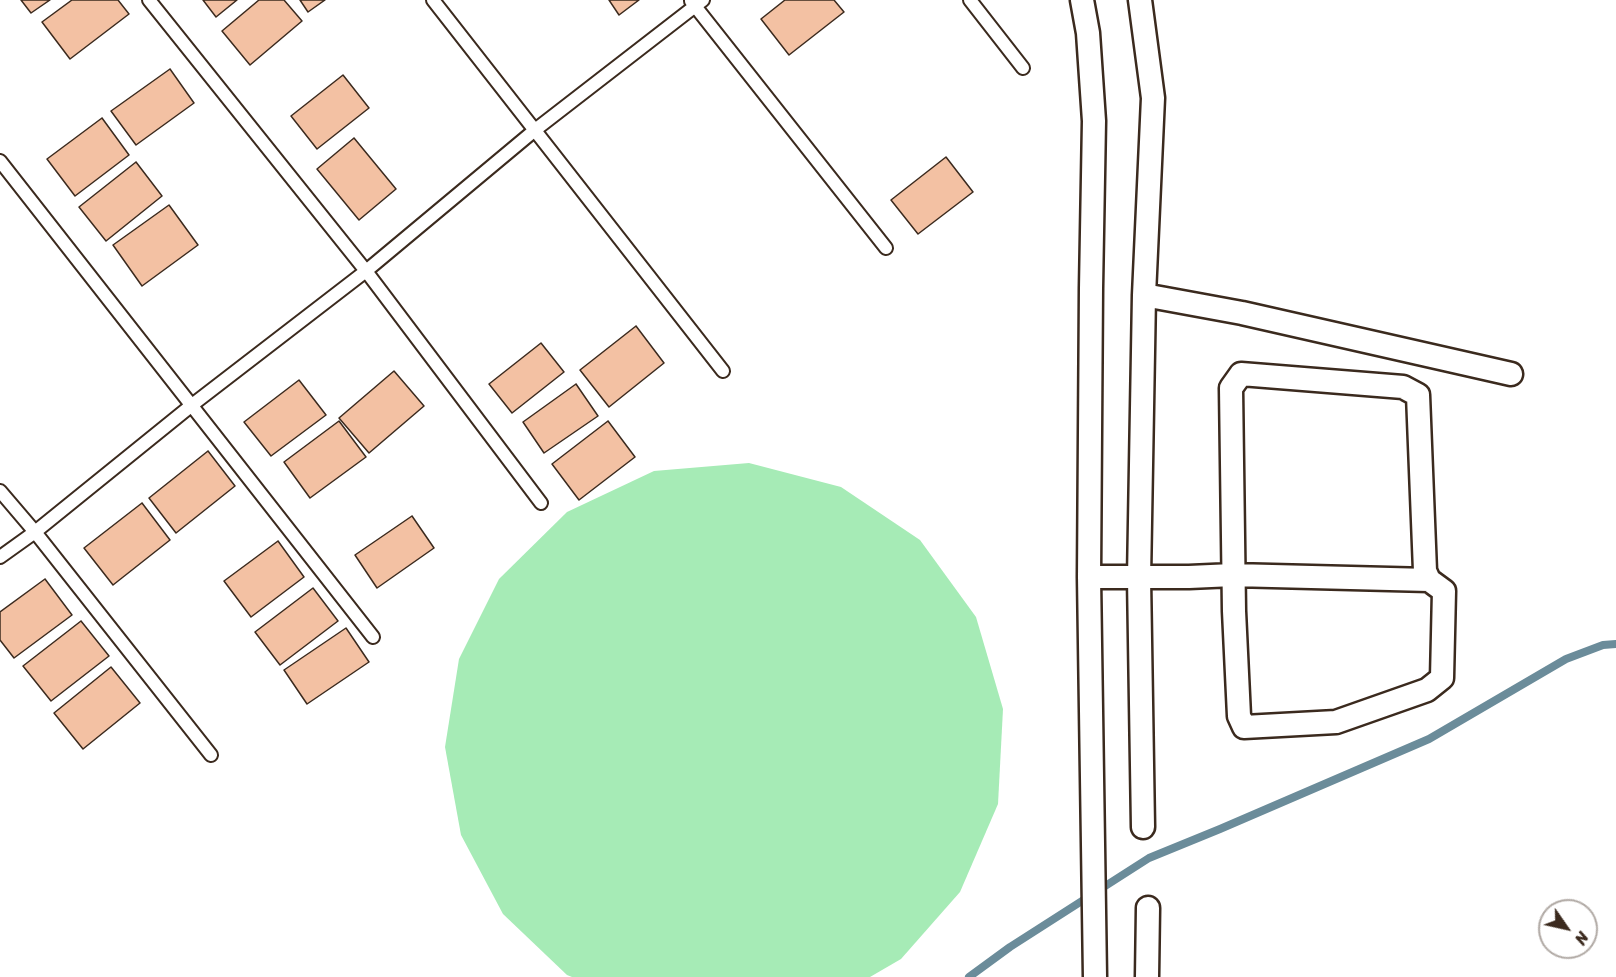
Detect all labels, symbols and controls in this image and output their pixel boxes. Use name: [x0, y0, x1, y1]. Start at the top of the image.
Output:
north arrow: [1538, 899, 1598, 959]
text: N: [1567, 926, 1597, 951]

